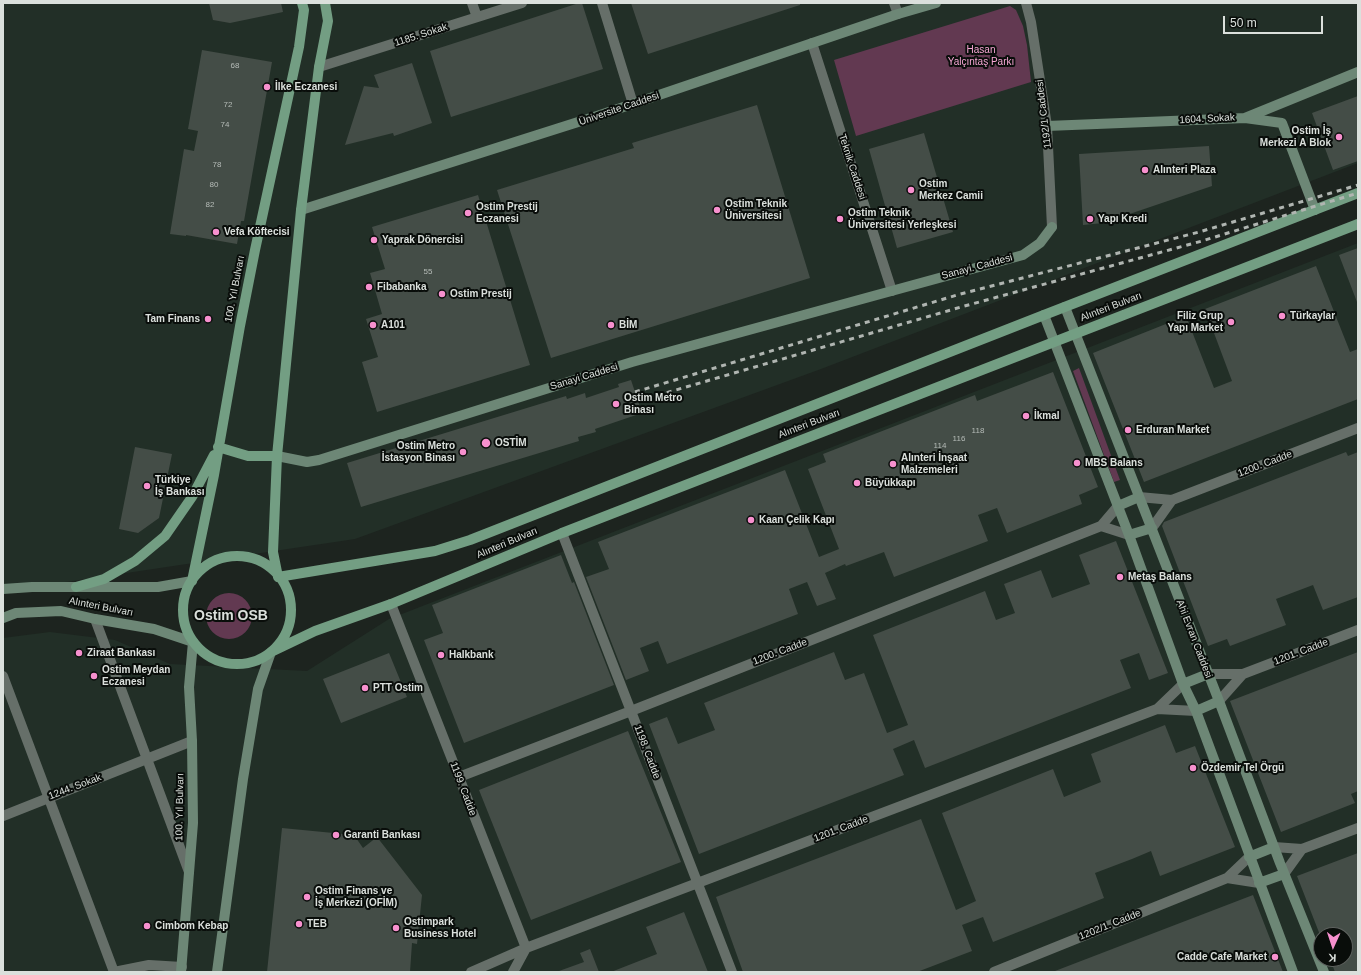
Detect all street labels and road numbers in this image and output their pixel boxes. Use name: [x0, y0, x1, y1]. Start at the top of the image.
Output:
street label: 1185. Sokak: [393, 21, 449, 49]
street label: 1192/1 Caddesi: [1034, 79, 1054, 149]
street label: Üniversite Caddesi: [577, 90, 661, 128]
street label: 1604. Sokak: [1179, 112, 1235, 126]
street label: Teknik Caddesi: [836, 133, 868, 201]
street label: Sanayi. Caddesi: [940, 252, 1014, 282]
street label: 100. Yıl Bulvarı: [223, 255, 247, 323]
street label: Alınteri Bulvarı: [1078, 290, 1144, 324]
street label: Sanayi Caddesi: [549, 361, 619, 393]
street label: Alınteri Bulvarı: [776, 407, 842, 441]
street label: 1200. Cadde: [1236, 448, 1294, 480]
street label: Alınteri Bulvarı: [475, 525, 539, 561]
street label: Alınteri Bulvarı: [68, 595, 134, 619]
street label: Ahi Evran Caddesi: [1174, 598, 1214, 680]
street label: 1200. Cadde: [751, 636, 809, 668]
street label: 1201. Cadde: [1272, 636, 1330, 668]
street label: 1198. Cadde: [631, 723, 663, 781]
street label: 1199. Cadde: [447, 760, 479, 818]
street label: 1244. Sokak: [47, 771, 103, 803]
street label: 100. Yıl Bulvarı: [173, 773, 187, 841]
street label: 1201. Cadde: [812, 813, 870, 845]
street label: 1202/1. Cadde: [1077, 907, 1143, 943]

